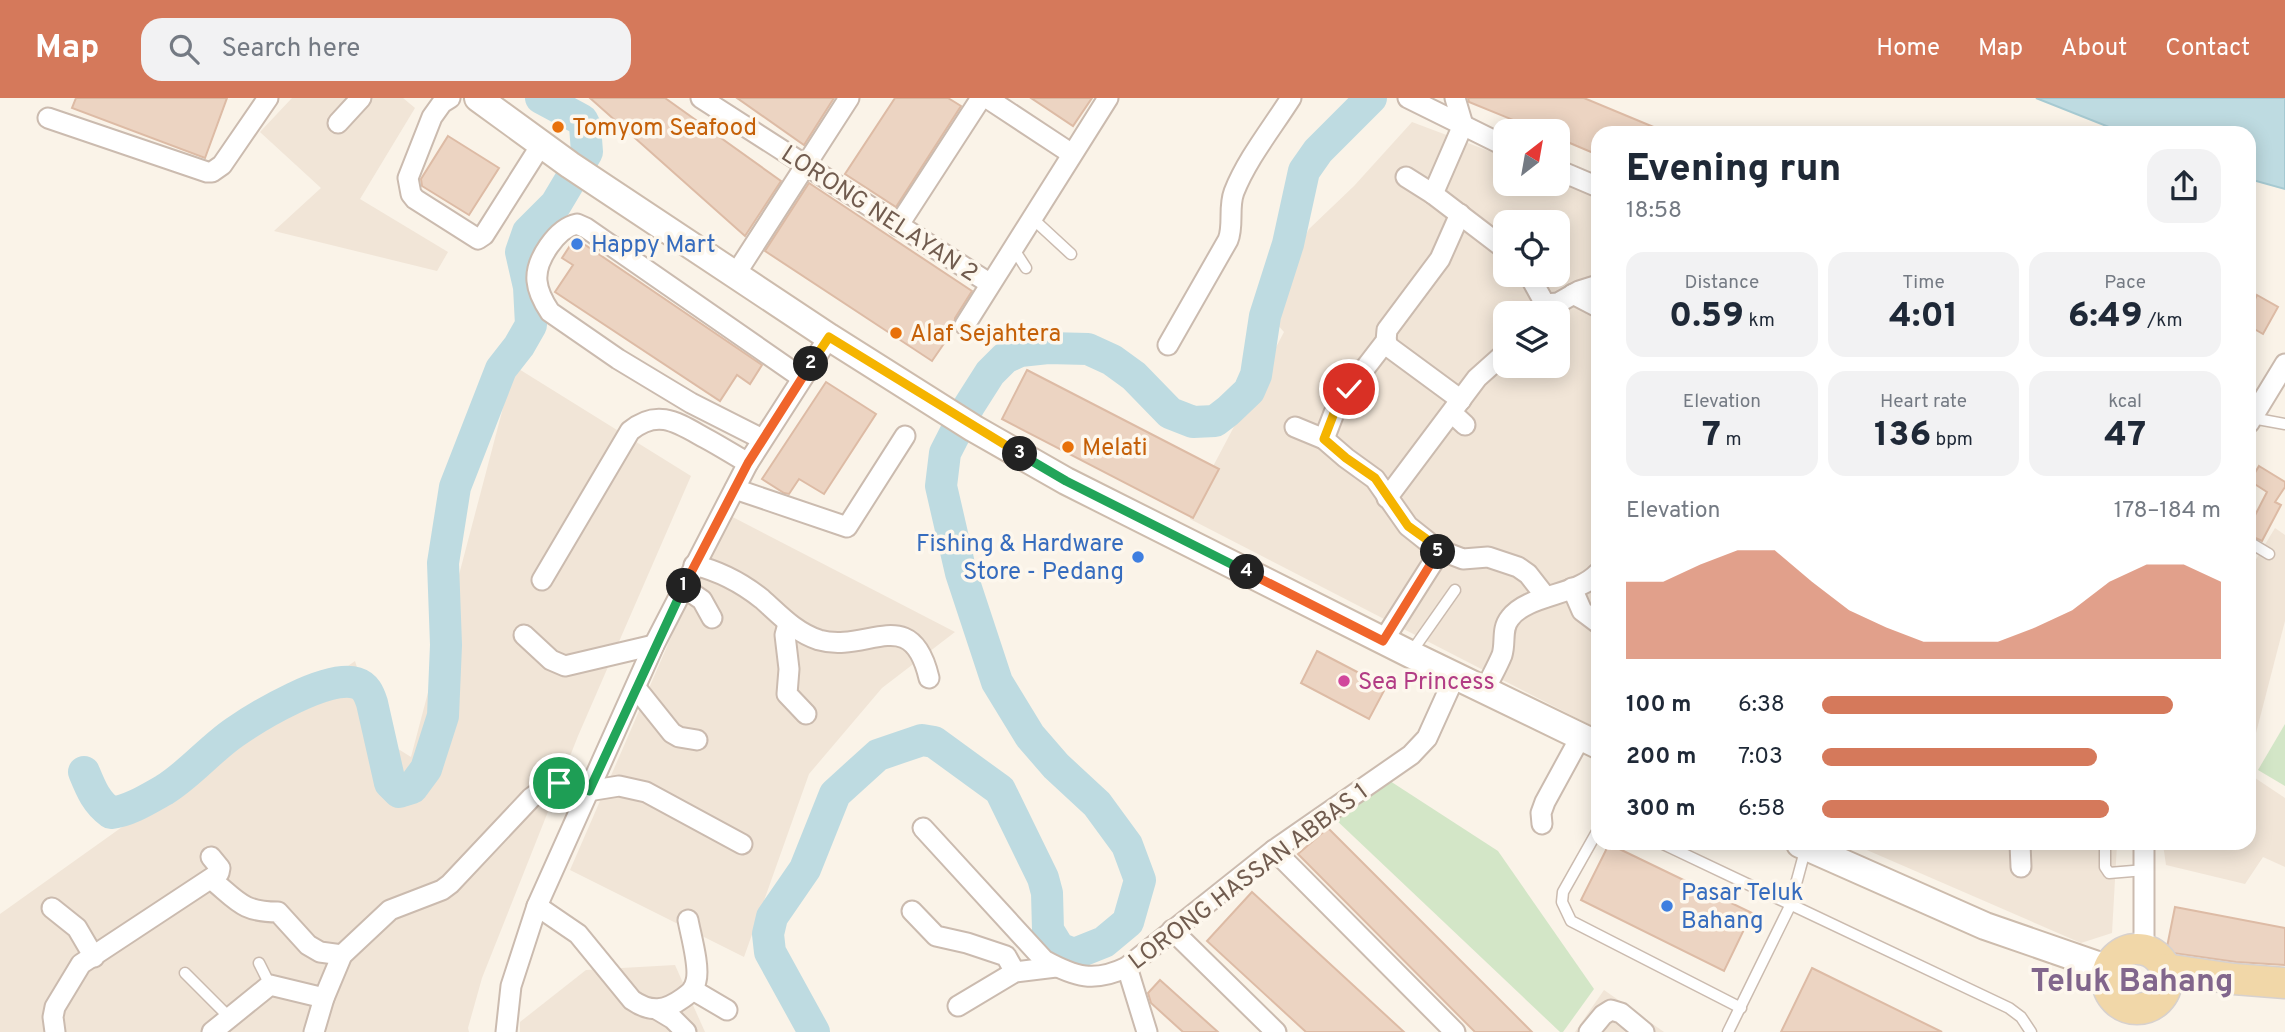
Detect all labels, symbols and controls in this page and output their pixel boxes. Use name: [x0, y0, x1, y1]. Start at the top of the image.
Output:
search box: [141, 18, 631, 81]
text: Map: [35, 28, 99, 70]
icon: search: [165, 30, 203, 68]
text: Search here: [221, 33, 360, 66]
text: Home: [1876, 34, 1940, 64]
text: Map: [1978, 34, 2023, 64]
text: About: [2061, 34, 2127, 64]
text: Contact: [2165, 34, 2250, 64]
place label: Tomyom Seafood: [572, 114, 757, 144]
marker: Tomyom Seafood: [550, 119, 566, 135]
north arrow: [1493, 119, 1570, 196]
map controls: [1493, 119, 1570, 378]
street label: LORONG NELAYAN 2: [775, 140, 983, 290]
text: Evening run: [1626, 146, 1841, 195]
button: share: [2147, 149, 2221, 223]
text: 18:58: [1626, 197, 1682, 226]
button: locate: [1493, 210, 1570, 287]
place label: Happy Mart: [591, 231, 716, 261]
marker: Happy Mart: [569, 236, 585, 252]
text: Distance: [1685, 271, 1759, 295]
text: Time: [1902, 271, 1945, 295]
text: Pace: [2104, 271, 2146, 295]
text: 0.59: [1669, 295, 1744, 339]
text: 4:01: [1889, 295, 1958, 339]
text: 6:49: [2068, 295, 2143, 339]
button: layers: [1493, 301, 1570, 378]
text: km: [1744, 309, 1775, 333]
text: /km: [2143, 309, 2183, 333]
place label: Alaf Sejahtera: [910, 320, 1061, 350]
marker: Alaf Sejahtera: [888, 325, 904, 341]
pin: 2: [794, 346, 828, 382]
text: 2: [805, 351, 816, 375]
pin: [1319, 359, 1379, 419]
icon: check: [1330, 370, 1368, 408]
text: Elevation: [1683, 390, 1761, 414]
text: Heart rate: [1880, 390, 1967, 414]
text: kcal: [2108, 390, 2142, 414]
text: 7: [1702, 414, 1721, 458]
text: 136: [1874, 414, 1931, 458]
text: 47: [2104, 414, 2146, 458]
text: m: [1721, 428, 1742, 452]
text: bpm: [1931, 428, 1973, 452]
place label: Melati: [1082, 434, 1148, 464]
pin: 3: [1002, 436, 1038, 472]
marker: Melati: [1060, 439, 1076, 455]
text: 3: [1014, 441, 1025, 465]
text: Elevation: [1626, 497, 1721, 526]
text: 178–184 m: [2114, 497, 2221, 526]
place label: Fishing & Hardware Store - Pedang: [916, 530, 1124, 588]
pin: 5: [1420, 534, 1456, 570]
text: 5: [1432, 539, 1443, 563]
marker: Fishing & Hardware Store - Pedang: [1130, 549, 1146, 565]
pin: 4: [1230, 554, 1264, 589]
text: 4: [1240, 559, 1253, 583]
pin: 1: [666, 568, 702, 603]
text: 1: [680, 573, 687, 597]
place label: Sea Princess: [1358, 668, 1495, 698]
marker: Sea Princess: [1336, 673, 1352, 689]
text: 100 m: [1626, 691, 1691, 720]
text: 6:38: [1738, 691, 1785, 720]
text: 200 m: [1626, 743, 1696, 772]
text: 7:03: [1738, 743, 1783, 772]
pin: [529, 753, 589, 813]
icon: arrive: [540, 764, 578, 802]
street label: LORONG HASSAN ABBAS 1: [1123, 778, 1375, 978]
text: 300 m: [1626, 795, 1696, 824]
text: 6:58: [1738, 795, 1785, 824]
place label: Pasar Teluk Bahang: [1681, 879, 1804, 937]
marker: Pasar Teluk Bahang: [1659, 898, 1675, 914]
district label: Teluk Bahang: [2030, 963, 2234, 1003]

